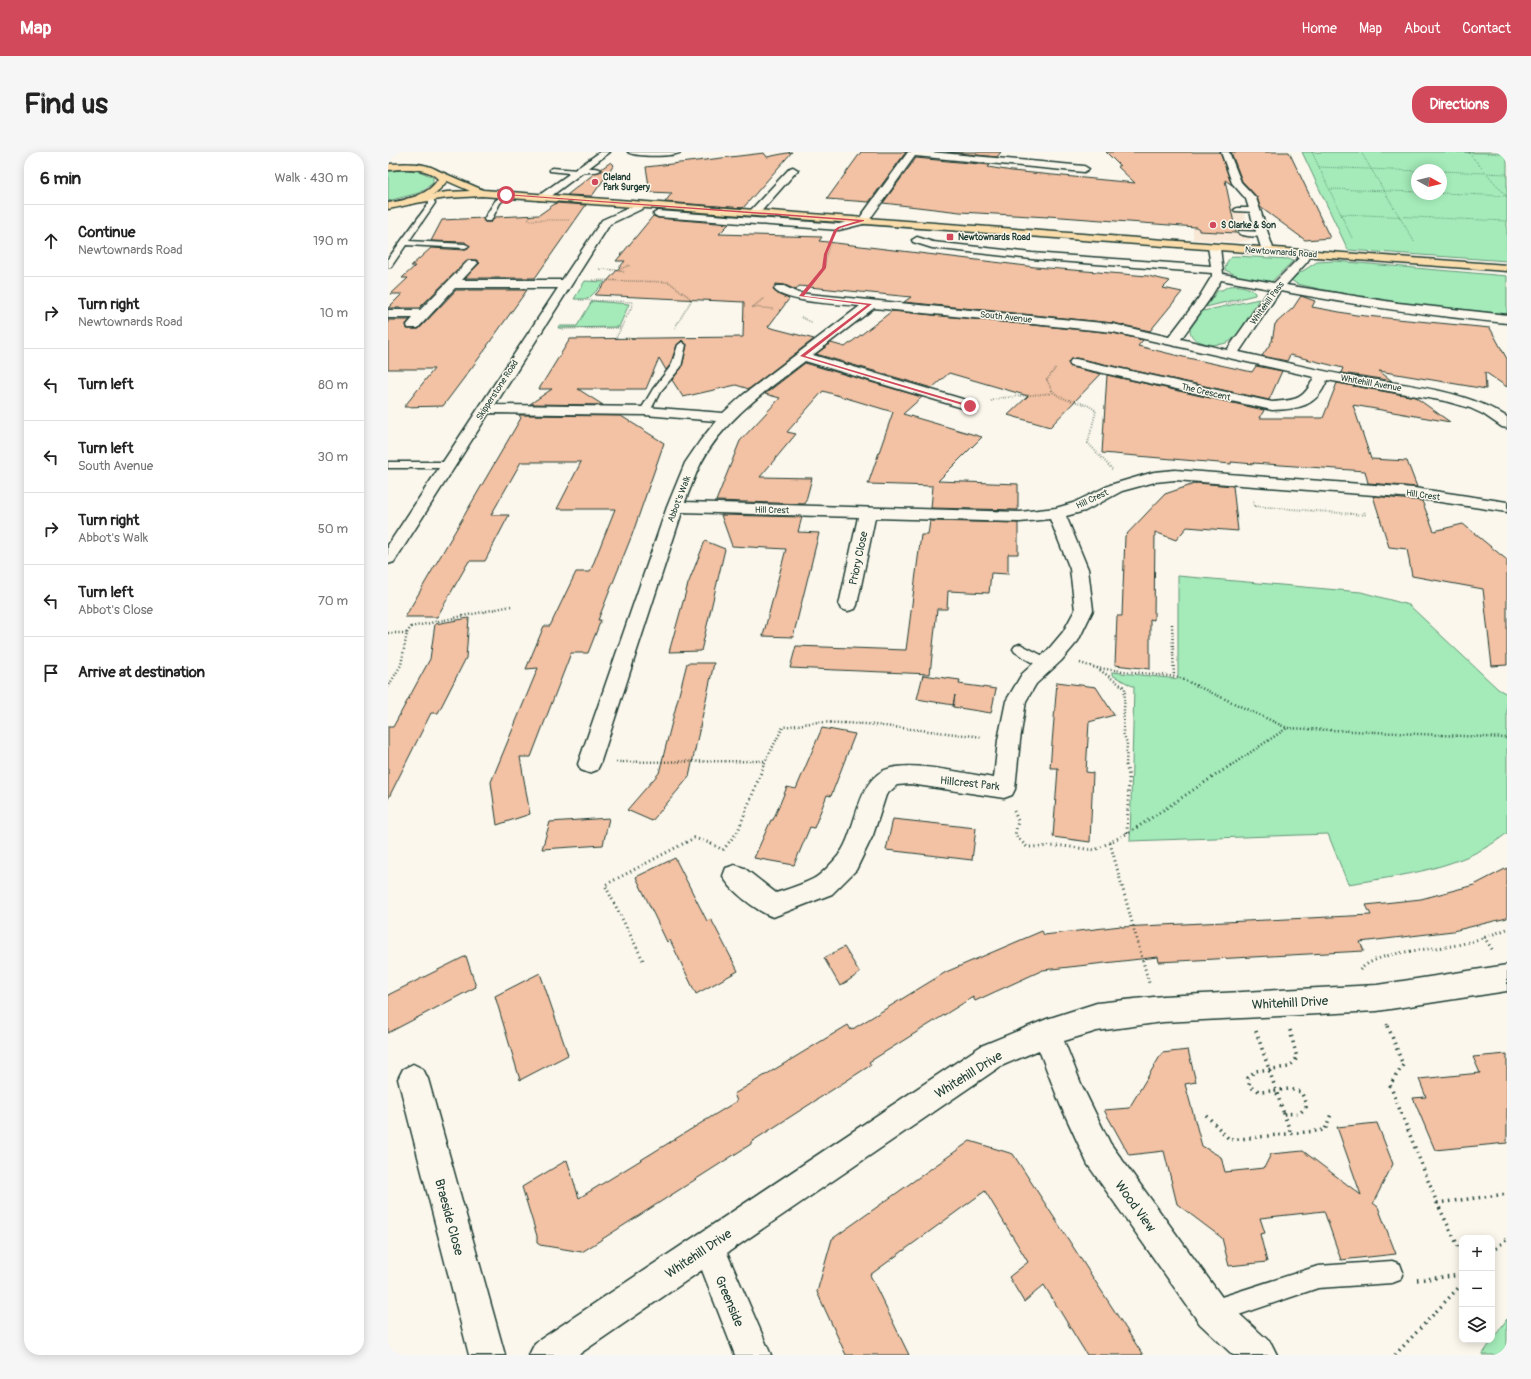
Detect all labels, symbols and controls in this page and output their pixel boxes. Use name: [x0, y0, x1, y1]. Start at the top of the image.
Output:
text: Map: [20, 16, 51, 40]
text: Home: [1302, 20, 1337, 37]
text: Map: [1359, 20, 1382, 37]
text: About: [1404, 20, 1440, 37]
text: Contact: [1462, 20, 1511, 37]
button: Directions: [1412, 86, 1507, 123]
text: Find us: [24, 87, 108, 122]
north arrow: [1411, 164, 1447, 200]
text: 6 min: [40, 168, 81, 189]
text: Walk · 430 m: [274, 170, 348, 186]
place label: Cleland Park Surgery: [603, 172, 650, 193]
marker: Cleland Park Surgery: [590, 177, 600, 187]
route start: [497, 186, 515, 204]
marker: S Clarke & Son: [1208, 220, 1218, 230]
place label: S Clarke & Son: [1221, 220, 1276, 231]
text: Continue: [78, 223, 136, 242]
icon: ahead: [40, 230, 62, 252]
marker: Newtownards Road: [945, 232, 955, 242]
place label: Newtownards Road: [958, 232, 1031, 243]
text: 190 m: [313, 233, 348, 249]
text: Newtownards Road: [78, 242, 183, 258]
street label: Newtownards Road: [1244, 244, 1317, 261]
street label: Whitehill Pass: [1248, 280, 1287, 327]
text: Turn right: [78, 295, 139, 314]
icon: right: [40, 302, 62, 324]
text: 10 m: [320, 305, 348, 321]
street label: South Avenue: [979, 309, 1033, 326]
text: Newtownards Road: [78, 314, 183, 330]
street label: Skipperstone Road: [474, 358, 521, 422]
street label: Whitehill Avenue: [1340, 373, 1403, 394]
icon: left: [40, 374, 62, 396]
text: Turn left: [78, 375, 134, 394]
text: 80 m: [318, 377, 348, 393]
street label: The Crescent: [1180, 381, 1232, 404]
route end: [961, 397, 979, 415]
text: Turn left: [78, 439, 134, 458]
icon: left: [40, 446, 62, 468]
text: 30 m: [318, 449, 348, 465]
text: South Avenue: [78, 458, 153, 474]
street label: Abbot's Walk: [666, 474, 693, 524]
street label: Hill Crest: [1074, 487, 1110, 512]
street label: Hill Crest: [1405, 488, 1441, 503]
street label: Hill Crest: [755, 505, 790, 516]
text: Turn right: [78, 511, 139, 530]
icon: right: [40, 518, 62, 540]
text: 50 m: [318, 521, 348, 537]
text: Abbot's Walk: [78, 530, 148, 546]
street label: Priory Close: [846, 530, 871, 586]
text: Turn left: [78, 583, 134, 602]
icon: left: [40, 590, 62, 612]
text: 70 m: [318, 593, 348, 609]
text: Abbot's Close: [78, 602, 153, 618]
icon: arrive: [40, 662, 62, 684]
text: Arrive at destination: [78, 663, 205, 682]
street label: Hillcrest Park: [939, 774, 1001, 793]
street label: Whitehill Drive: [1251, 993, 1329, 1013]
street label: Whitehill Drive: [932, 1047, 1006, 1102]
street label: Braeside Close: [431, 1177, 467, 1258]
street label: Wood View: [1111, 1178, 1159, 1236]
street label: Whitehill Drive: [662, 1225, 735, 1282]
map controls: [1459, 1235, 1495, 1343]
button: +: [1459, 1235, 1495, 1271]
button: −: [1459, 1271, 1495, 1307]
street label: Greenside: [711, 1274, 747, 1330]
button: layers: [1459, 1307, 1495, 1343]

